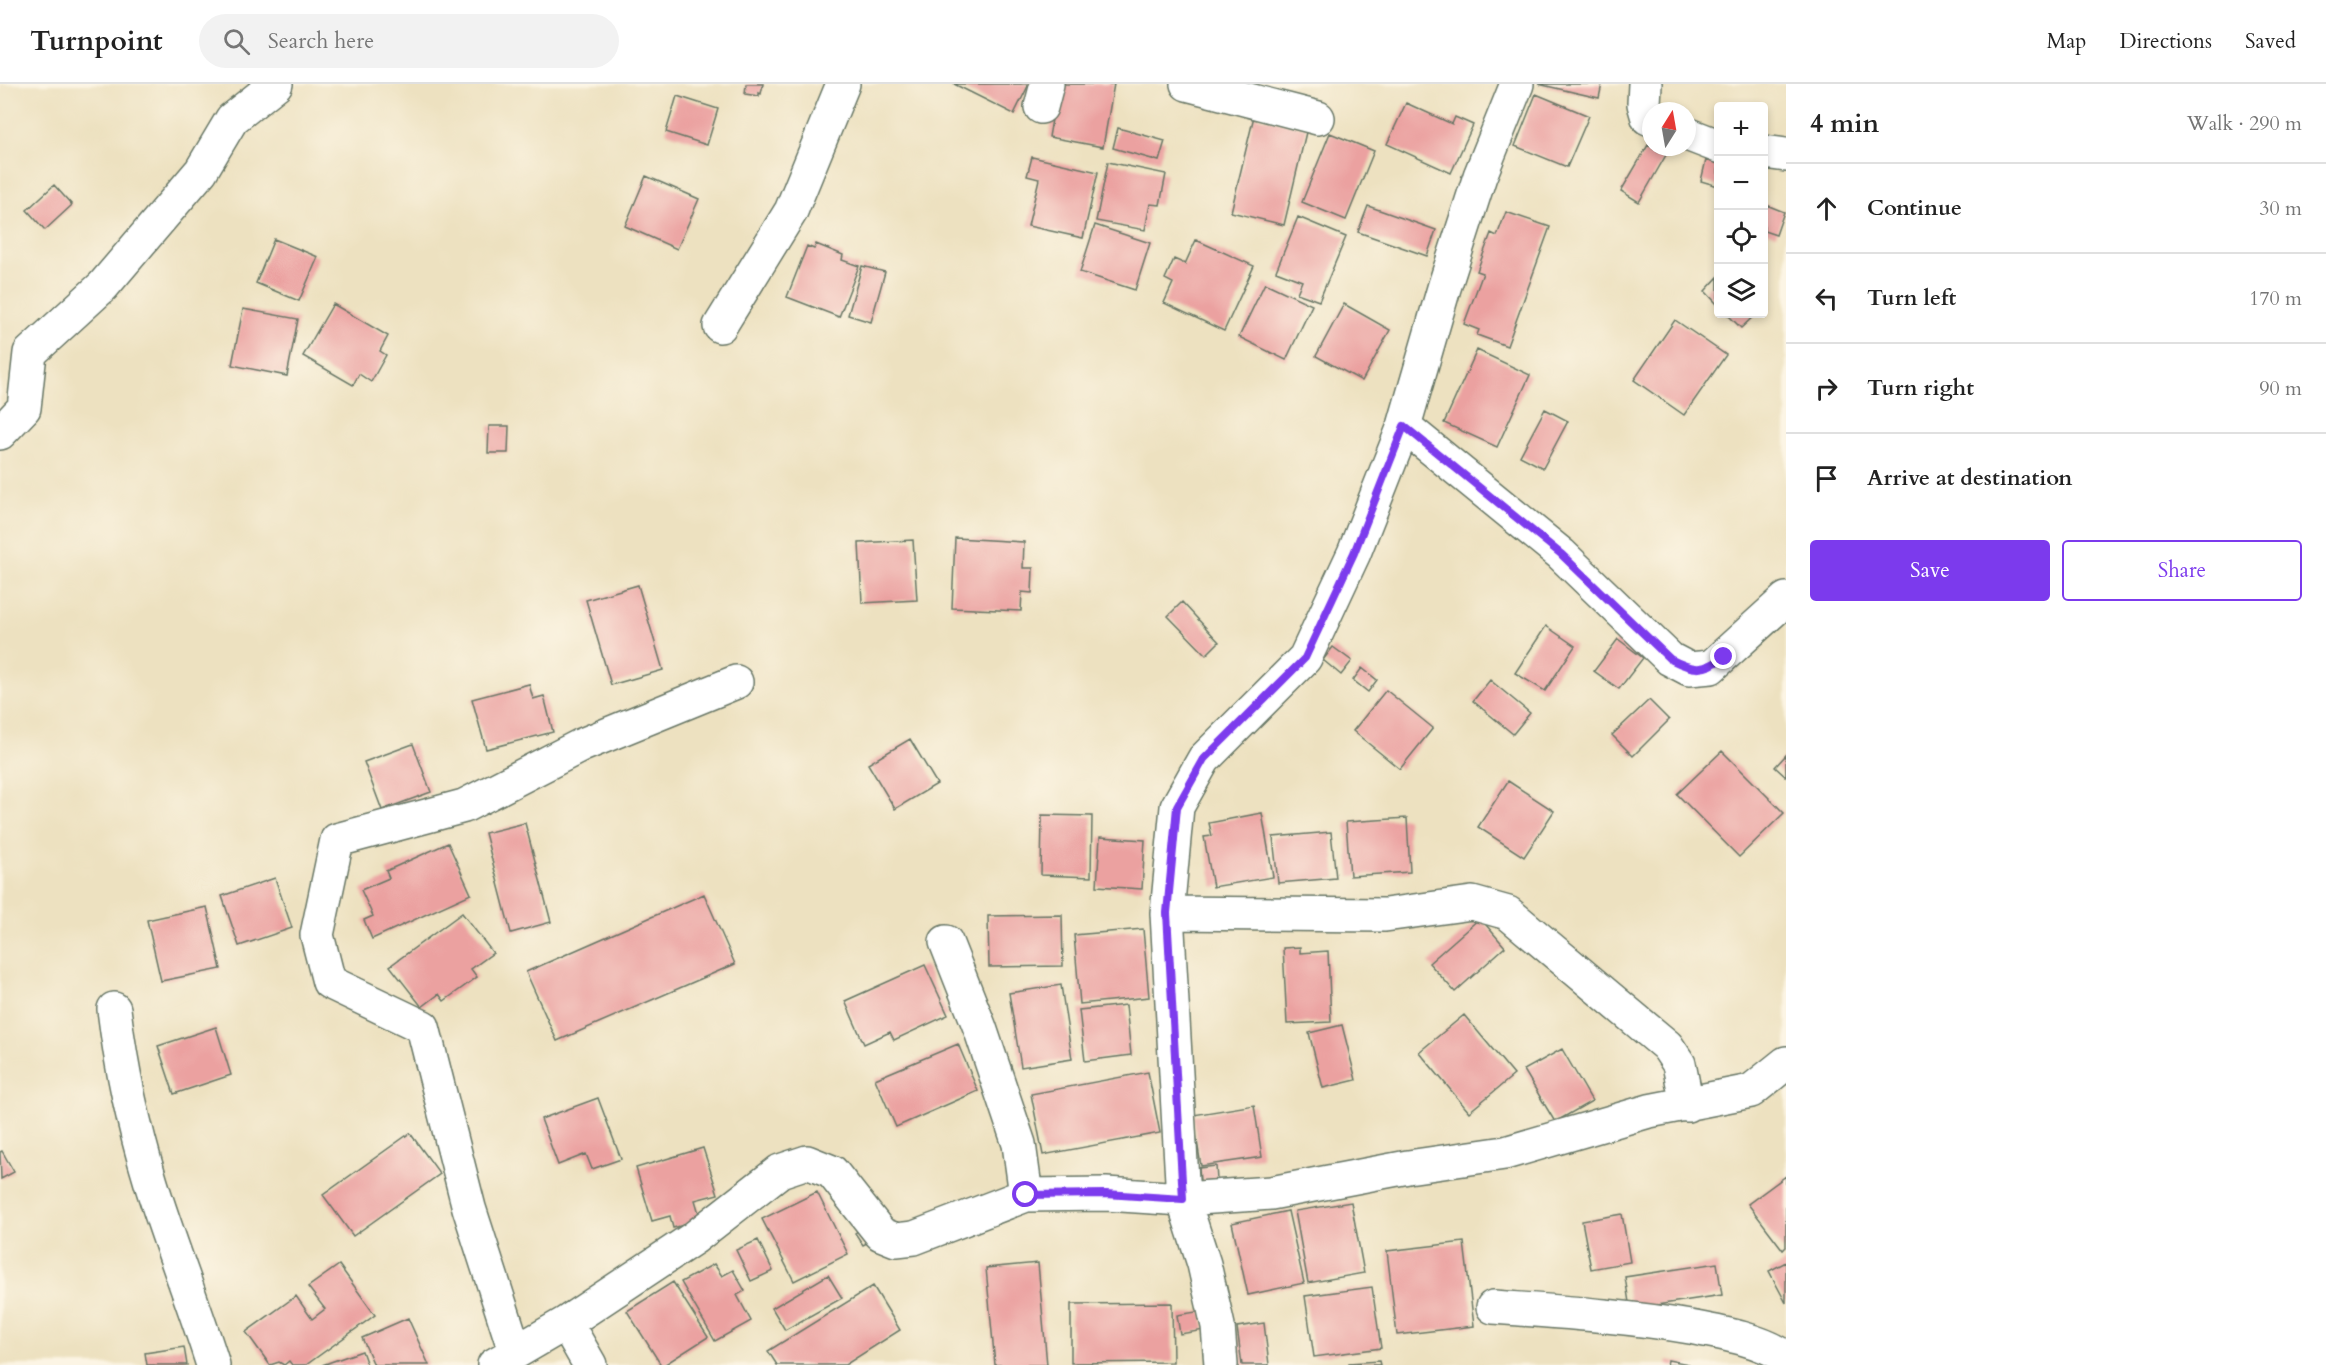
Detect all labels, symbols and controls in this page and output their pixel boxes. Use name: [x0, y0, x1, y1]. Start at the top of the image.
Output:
search box: [199, 14, 619, 68]
text: Turnpoint: [30, 22, 163, 60]
icon: search: [220, 25, 253, 58]
text: Search here: [268, 26, 374, 56]
text: Map: [2046, 27, 2086, 56]
text: Directions: [2119, 27, 2212, 56]
text: Saved: [2245, 27, 2296, 56]
north arrow: [1642, 102, 1696, 156]
map controls: [1714, 102, 1768, 318]
button: +: [1714, 102, 1768, 156]
text: 4 min: [1810, 106, 1879, 141]
text: Walk · 290 m: [2187, 110, 2302, 137]
button: −: [1714, 156, 1768, 210]
icon: ahead: [1810, 192, 1843, 225]
text: Continue: [1867, 193, 1962, 223]
text: 30 m: [2259, 195, 2302, 222]
button: locate: [1714, 210, 1768, 264]
button: layers: [1714, 264, 1768, 318]
icon: left: [1810, 282, 1843, 315]
text: Turn left: [1867, 283, 1956, 313]
text: 170 m: [2249, 285, 2302, 312]
icon: right: [1810, 372, 1843, 405]
text: Turn right: [1867, 373, 1974, 403]
text: 90 m: [2259, 375, 2302, 402]
icon: arrive: [1810, 462, 1843, 495]
text: Arrive at destination: [1867, 463, 2072, 493]
button: Save: [1810, 540, 2050, 601]
button: Share: [2062, 540, 2302, 601]
route end: [1710, 643, 1736, 669]
route start: [1012, 1181, 1038, 1207]

